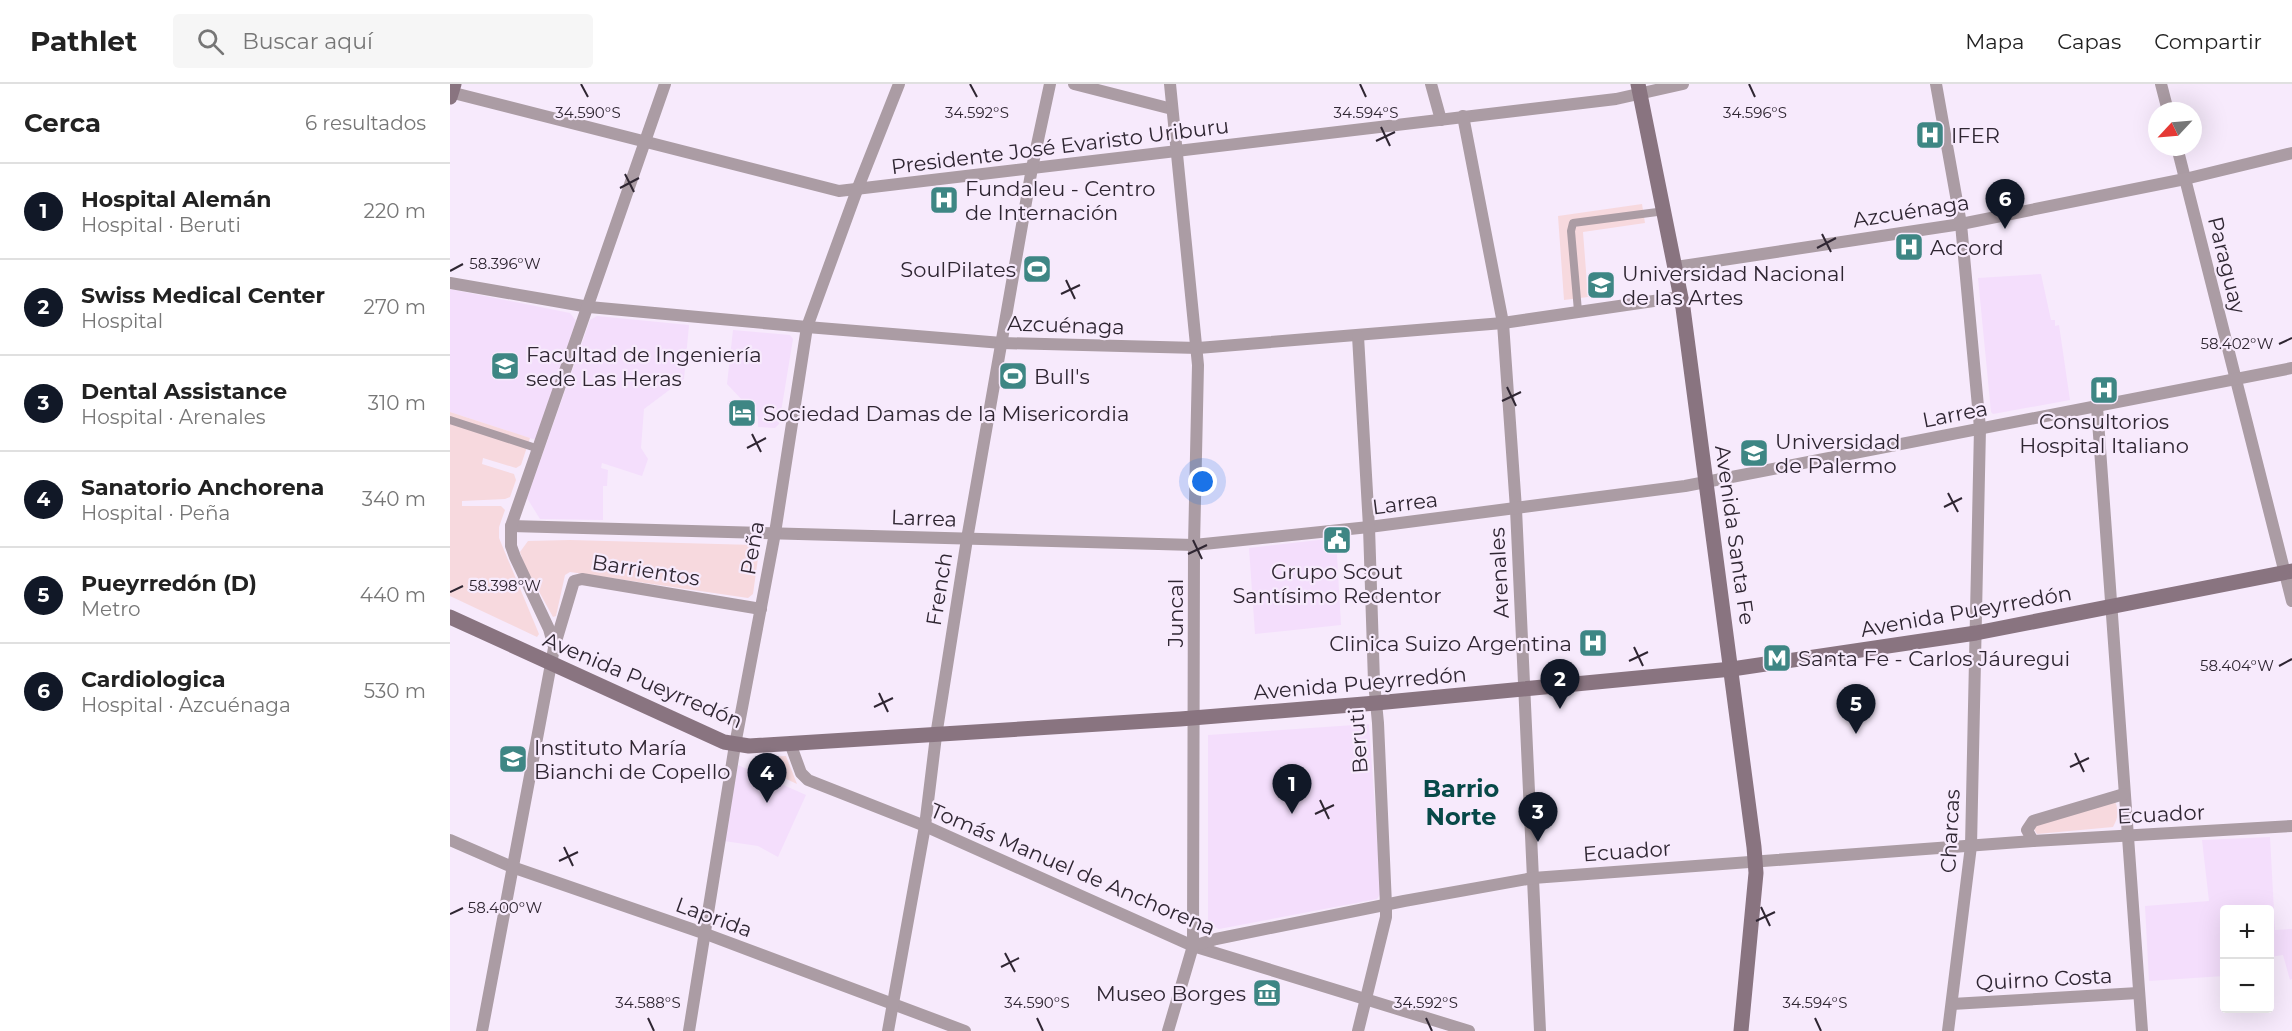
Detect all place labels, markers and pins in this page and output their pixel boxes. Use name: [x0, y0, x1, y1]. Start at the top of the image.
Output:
hospital icon: IFER: [1914, 119, 1946, 151]
place label: IFER: [1951, 123, 2000, 148]
place label: Fundaleu - Centro de Internación: [965, 176, 1155, 225]
pin: 6: [1986, 180, 2024, 229]
hospital icon: Fundaleu - Centro de Internación: [928, 184, 960, 216]
hospital icon: Accord: [1893, 231, 1925, 263]
place label: Accord: [1930, 235, 2004, 260]
sports icon: SoulPilates: [1021, 253, 1053, 285]
place label: SoulPilates: [900, 257, 1016, 282]
place label: Universidad Nacional de las Artes: [1622, 261, 1845, 310]
school or university icon: Universidad Nacional de las Artes: [1585, 269, 1617, 301]
place label: Facultad de Ingeniería sede Las Heras: [526, 342, 762, 391]
school or university icon: Facultad de Ingeniería sede Las Heras: [489, 350, 521, 382]
sports icon: Bull's: [997, 360, 1029, 392]
place label: Bull's: [1034, 364, 1090, 389]
hospital icon: Consultorios Hospital Italiano: [2088, 374, 2120, 406]
hotel icon: Sociedad Damas de la Misericordia: [726, 397, 758, 429]
place label: Sociedad Damas de la Misericordia: [763, 401, 1129, 426]
place label: Consultorios Hospital Italiano: [2019, 409, 2189, 458]
place label: Universidad de Palermo: [1775, 429, 1900, 478]
school or university icon: Universidad de Palermo: [1738, 437, 1770, 469]
public building icon: Grupo Scout Santísimo Redentor: [1321, 524, 1353, 556]
place label: Grupo Scout Santísimo Redentor: [1232, 559, 1442, 608]
hospital icon: Clinica Suizo Argentina: [1577, 627, 1609, 659]
place label: Clinica Suizo Argentina: [1329, 631, 1572, 656]
metro station icon: Santa Fe - Carlos Jáuregui: [1761, 642, 1793, 674]
place label: Santa Fe - Carlos Jáuregui: [1798, 646, 2070, 671]
pin: 2: [1540, 660, 1580, 709]
pin: 5: [1836, 684, 1876, 734]
place label: Instituto María Bianchi de Copello: [534, 735, 730, 784]
school or university icon: Instituto María Bianchi de Copello: [497, 743, 529, 775]
pin: 4: [748, 754, 786, 803]
pin: 1: [1272, 764, 1312, 814]
pin: 3: [1518, 792, 1558, 842]
museum icon: Museo Borges: [1251, 977, 1283, 1009]
place label: Museo Borges: [1096, 981, 1246, 1006]

